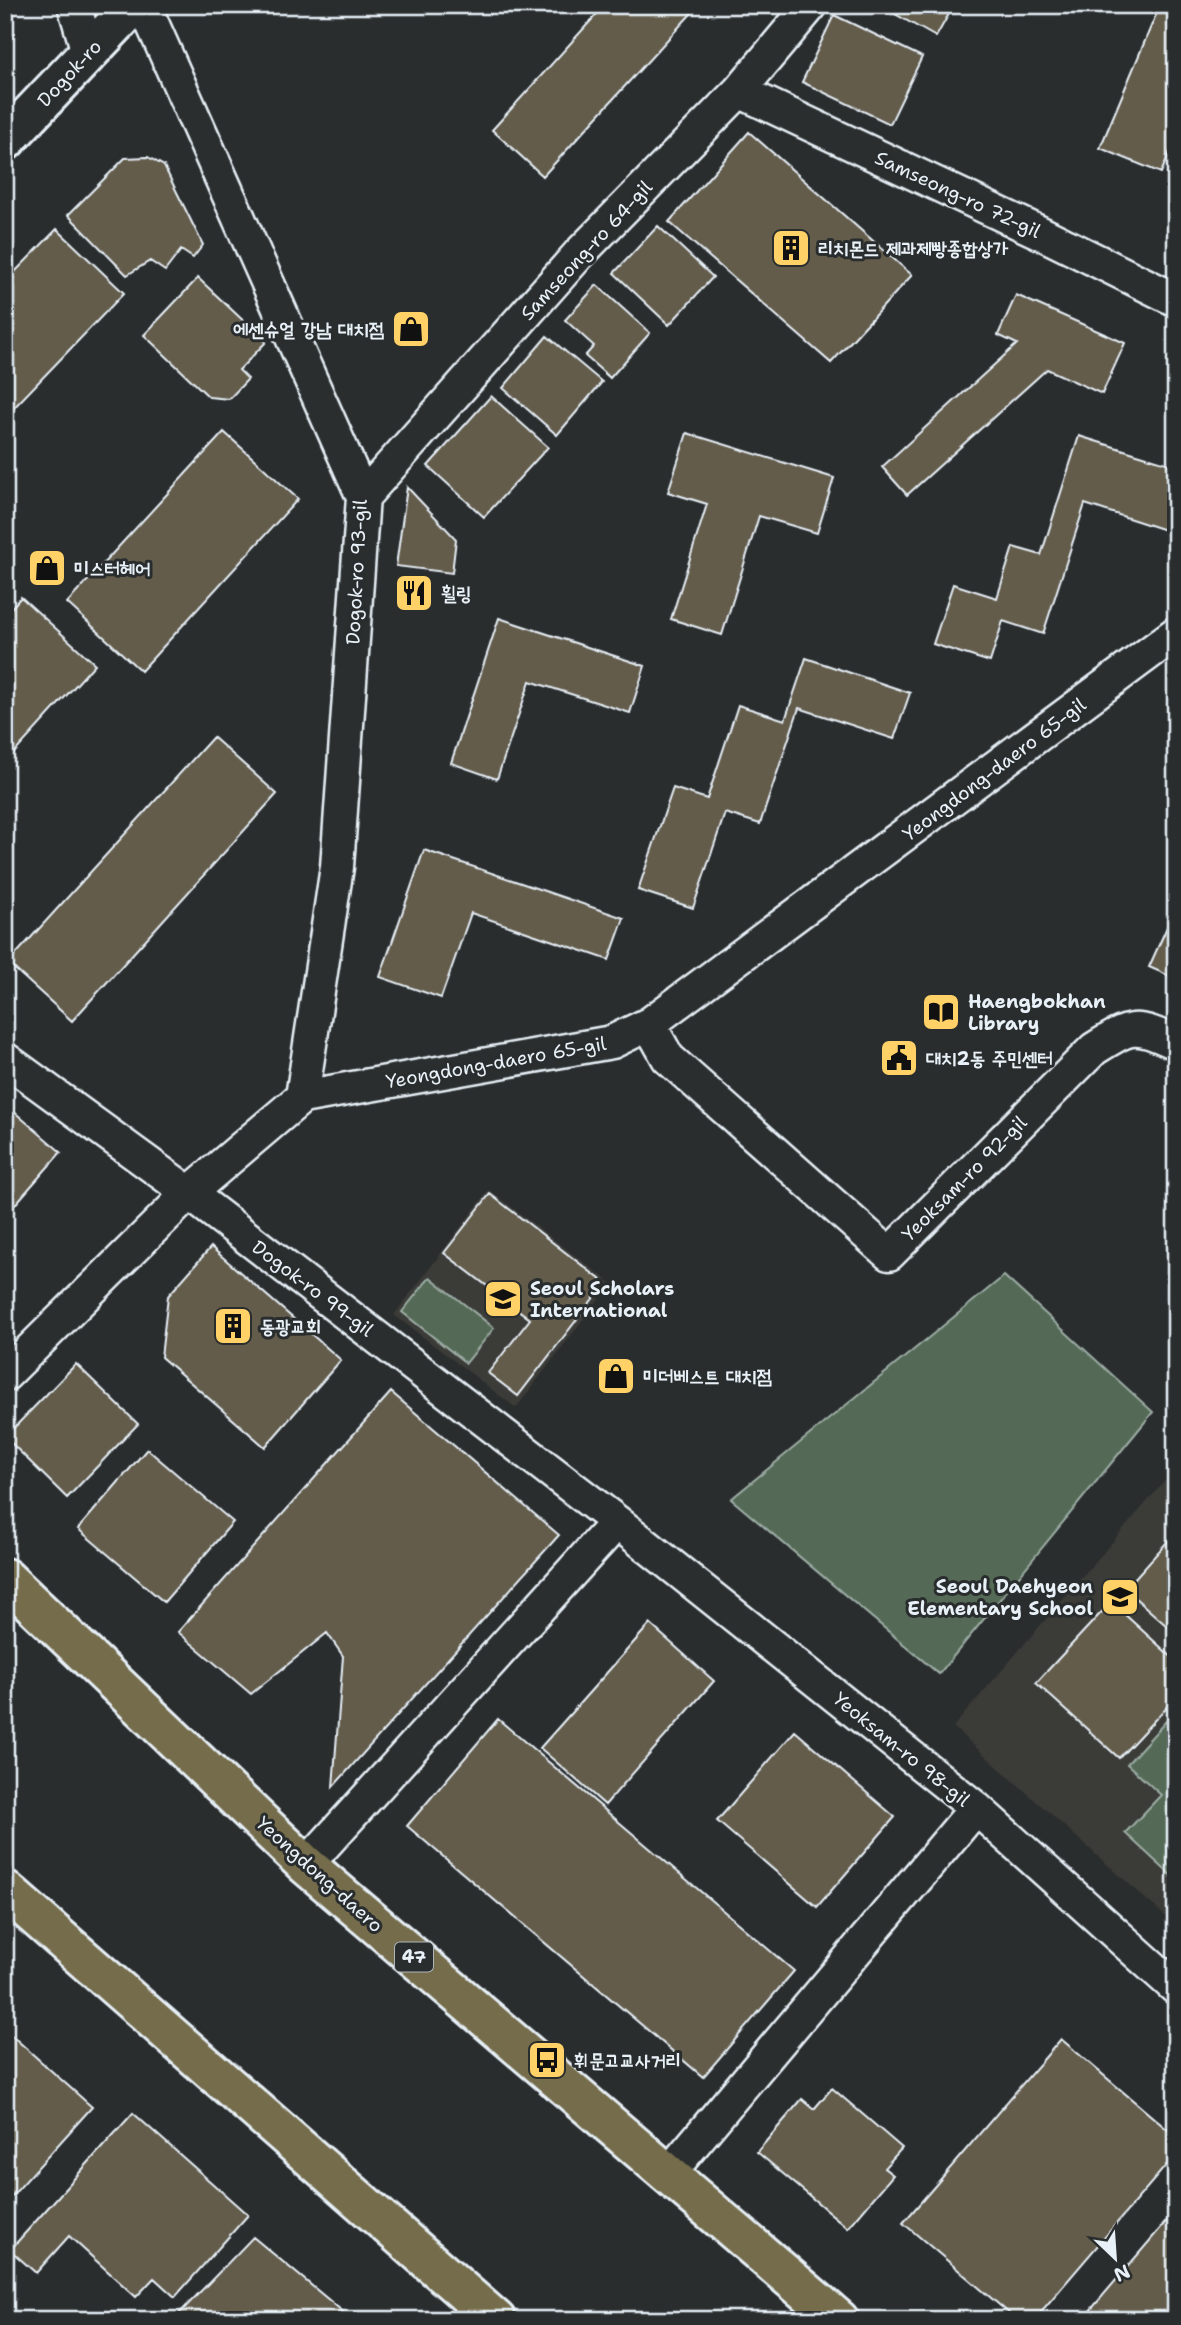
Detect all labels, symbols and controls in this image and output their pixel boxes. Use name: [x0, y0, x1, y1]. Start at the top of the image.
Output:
street label: Dogok-ro: [32, 34, 107, 112]
street label: Samseong-ro 72-gil: [871, 145, 1045, 244]
street label: Samseong-ro 64-gil: [515, 175, 658, 326]
building icon: 리치몬드 제과제빵종합상가: [770, 227, 812, 269]
place label: 리치몬드 제과제빵종합상가: [818, 236, 1009, 261]
shop icon: 에센슈얼 강남 대치점: [390, 308, 432, 350]
place label: 에센슈얼 강남 대치점: [233, 317, 385, 342]
street label: Dogok-ro 93-gil: [340, 498, 373, 645]
shop icon: 미스터헤어: [26, 547, 68, 589]
place label: 미스터헤어: [74, 556, 150, 581]
restaurant icon: 휠링: [393, 572, 435, 614]
place label: 휠링: [441, 581, 472, 606]
street label: Yeongdong-daero 65-gil: [898, 692, 1091, 847]
place label: Haengbokhan Library: [968, 989, 1106, 1036]
library icon: Haengbokhan Library: [920, 991, 962, 1033]
street label: Yeongdong-daero 65-gil: [384, 1031, 609, 1094]
public building icon: 대치2동 주민센터: [878, 1037, 920, 1079]
place label: 대치2동 주민센터: [926, 1046, 1053, 1071]
street label: Yeoksam-ro 92-gil: [896, 1110, 1033, 1246]
street label: Dogok-ro 99-gil: [247, 1235, 379, 1342]
place label: Seoul Scholars International: [530, 1276, 674, 1323]
school or university icon: Seoul Scholars International: [482, 1278, 524, 1320]
building icon: 동광교회: [212, 1305, 254, 1347]
place label: 동광교회: [260, 1314, 321, 1339]
shop icon: 미더베스트 대치점: [595, 1355, 637, 1397]
place label: 미더베스트 대치점: [643, 1364, 773, 1389]
place label: Seoul Daehyeon Elementary School: [907, 1574, 1093, 1621]
school or university icon: Seoul Daehyeon Elementary School: [1099, 1576, 1141, 1618]
street label: Yeoksam-ro 98-gil: [828, 1686, 975, 1812]
street label: Yeongdong-daero: [251, 1811, 388, 1938]
road number: 47: [395, 1942, 433, 1971]
bus stop icon: 휘문고교사거리: [526, 2039, 568, 2081]
place label: 휘문고교사거리: [574, 2048, 681, 2073]
north arrow: [1080, 2224, 1150, 2294]
text: N: [1110, 2258, 1134, 2287]

